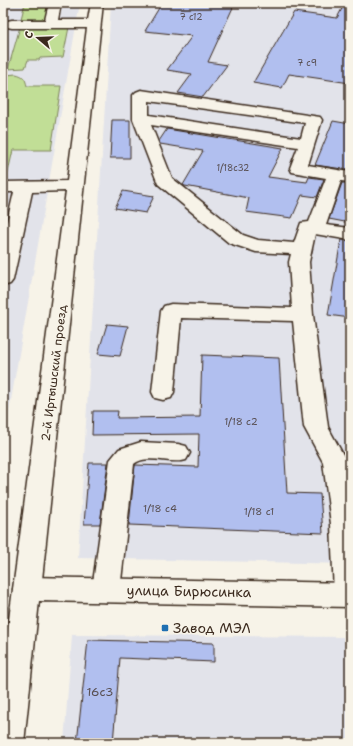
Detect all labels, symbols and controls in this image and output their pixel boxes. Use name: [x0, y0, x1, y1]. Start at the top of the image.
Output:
house number: 7 с12: [180, 11, 202, 23]
north arrow: [18, 18, 58, 58]
text: С: [21, 29, 37, 41]
house number: 7 с9: [297, 57, 317, 69]
house number: 1/18с32: [217, 162, 249, 174]
street label: 2-й Иртышский проезд: [38, 303, 70, 442]
house number: 1/18 с2: [224, 415, 258, 428]
house number: 1/18 с4: [143, 502, 177, 515]
house number: 1/18 с1: [244, 505, 274, 518]
street label: улица Бирюсинка: [127, 581, 252, 601]
place label: Завод МЭЛ: [173, 619, 251, 637]
marker: Завод МЭЛ: [160, 623, 170, 633]
house number: 16с3: [87, 684, 113, 700]

